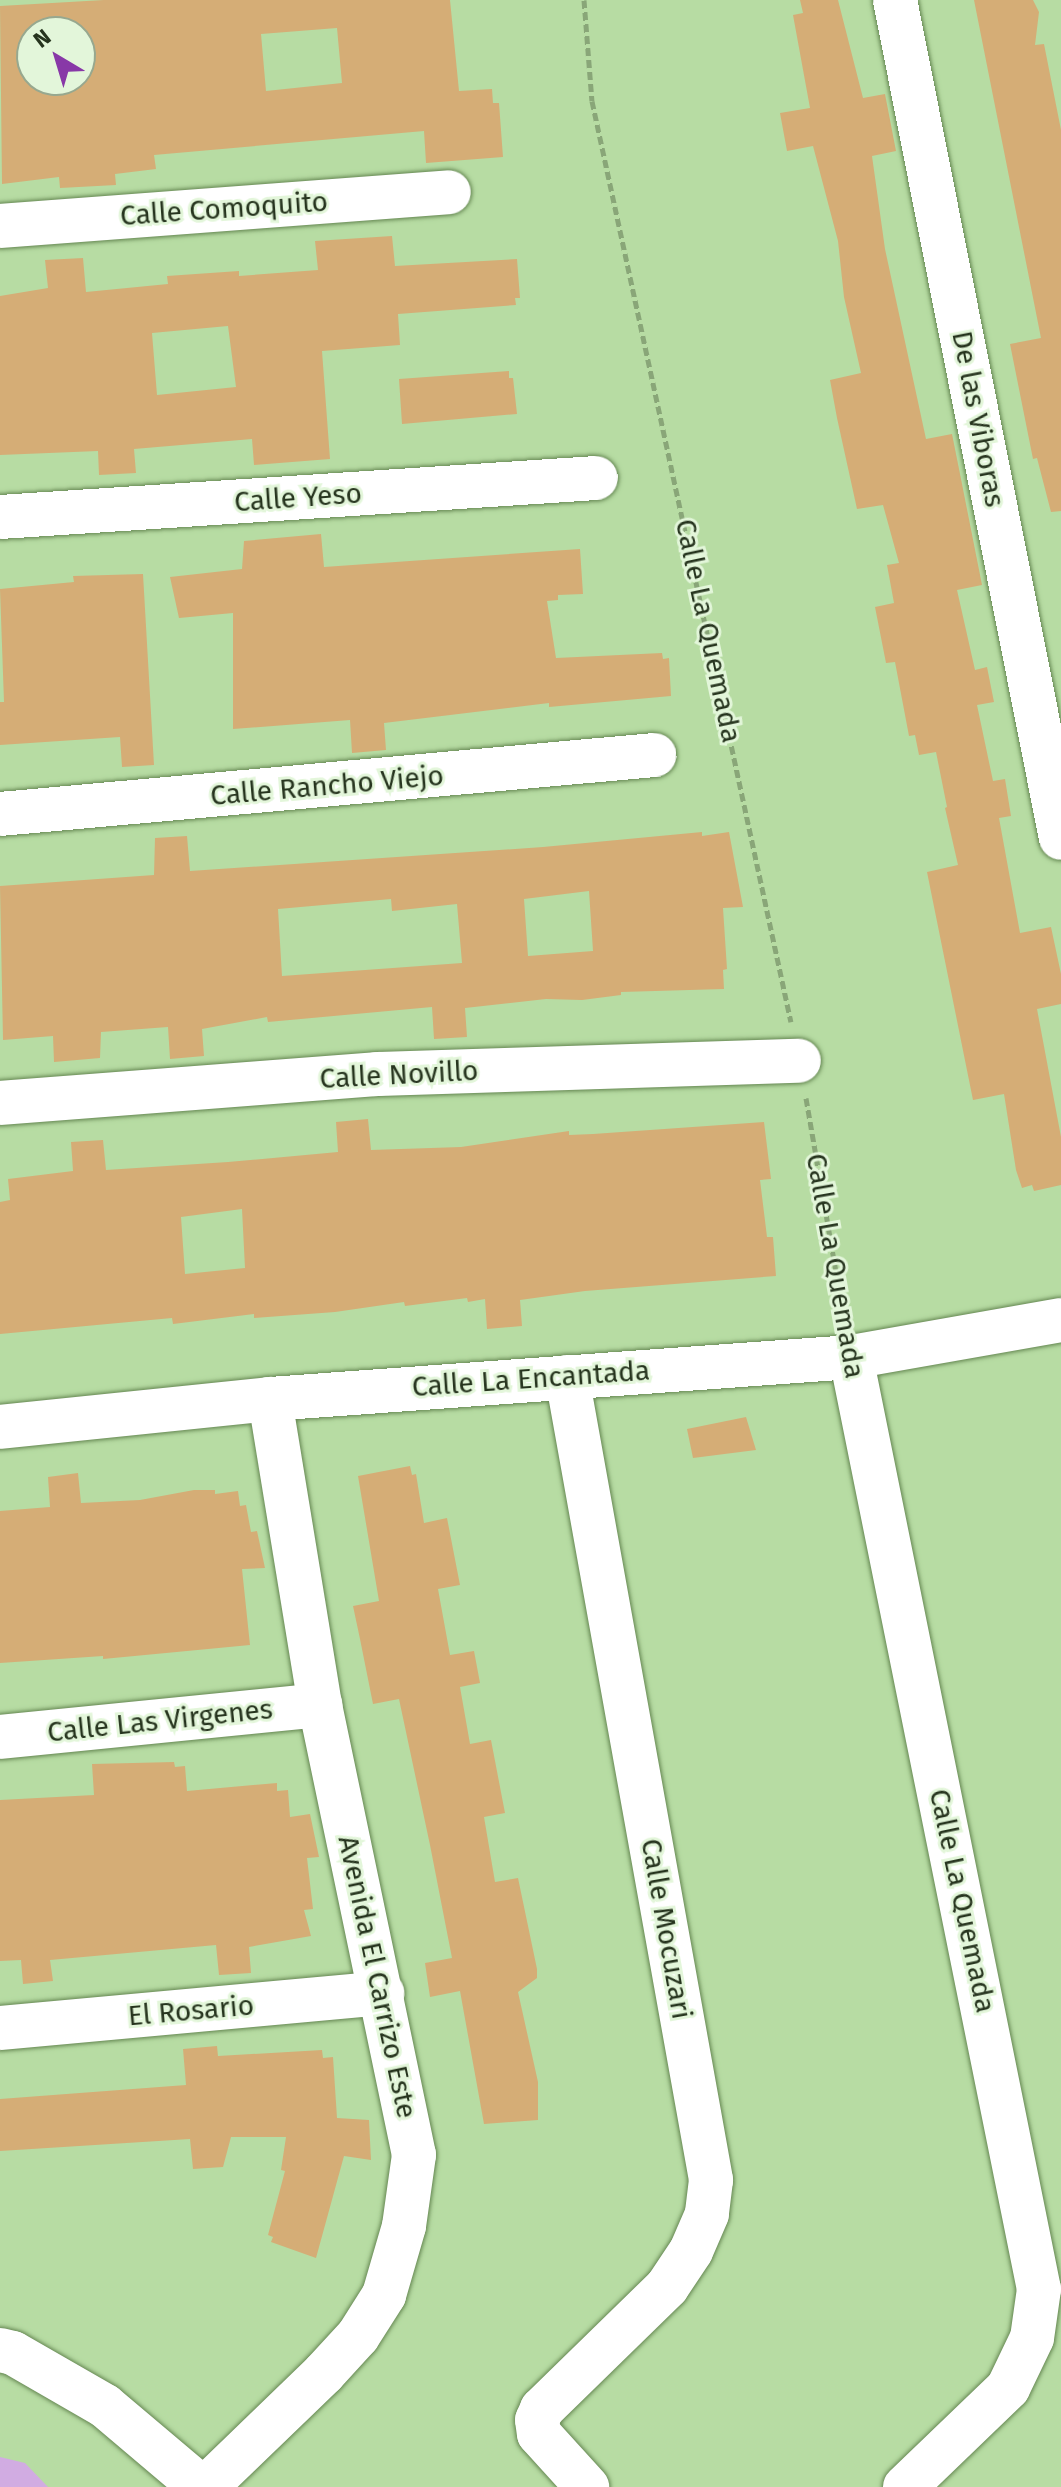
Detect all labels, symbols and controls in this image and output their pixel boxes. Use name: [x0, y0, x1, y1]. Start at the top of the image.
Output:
north arrow: [16, 16, 96, 96]
text: N: [28, 23, 56, 53]
street label: Calle Comoquito: [119, 185, 329, 233]
street label: De las Viboras: [944, 328, 1012, 510]
street label: Calle Yeso: [233, 477, 363, 519]
street label: Calle La Quemada: [668, 516, 748, 746]
street label: Calle Rancho Viejo: [209, 759, 445, 813]
street label: Calle Novillo: [319, 1054, 479, 1096]
street label: Calle La Quemada: [799, 1151, 871, 1381]
street label: Calle La Encantada: [411, 1354, 651, 1404]
street label: Calle Las Virgenes: [46, 1692, 274, 1750]
street label: Calle La Quemada: [922, 1786, 1002, 2016]
street label: Avenida El Carrizo Este: [331, 1833, 423, 2121]
street label: Calle Mocuzari: [634, 1836, 698, 2022]
street label: El Rosario: [127, 1989, 255, 2033]

